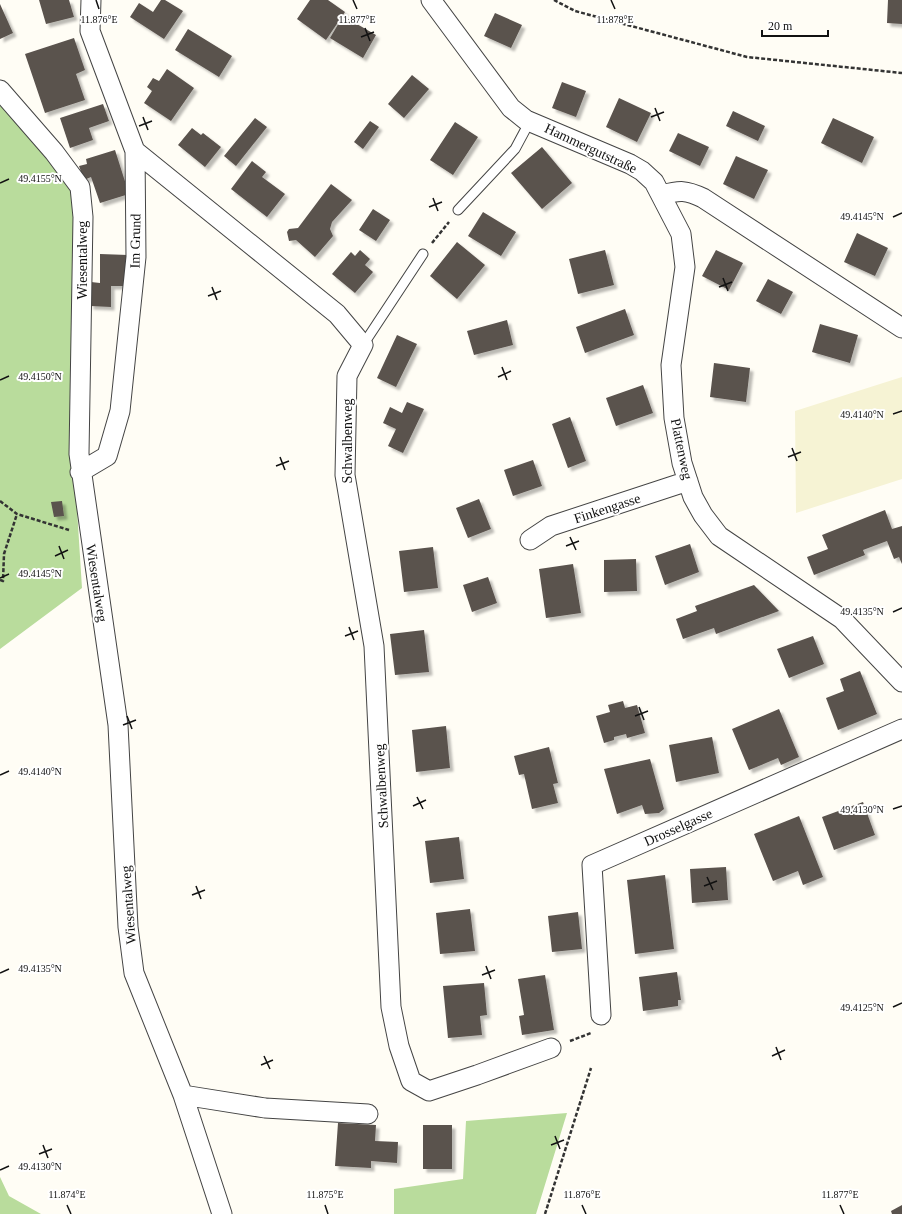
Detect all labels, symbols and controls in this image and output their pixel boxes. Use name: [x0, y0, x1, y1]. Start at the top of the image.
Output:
scale bar: [762, 12, 828, 38]
text: 11.876°E: [80, 14, 118, 25]
text: 11.877°E: [338, 14, 376, 25]
text: 11.878°E: [596, 14, 634, 25]
text: 20 m: [768, 19, 793, 33]
street label: Hammergutstraße: [542, 121, 639, 176]
text: 49.4155°N: [18, 173, 62, 184]
text: 49.4145°N: [840, 211, 884, 222]
street label: Im Grund: [128, 213, 143, 269]
street label: Wiesentalweg: [75, 221, 90, 299]
text: 49.4150°N: [18, 371, 62, 382]
street label: Schwalbenweg: [340, 399, 355, 483]
text: 49.4140°N: [840, 409, 884, 420]
street label: Plattenweg: [668, 417, 695, 481]
street label: Finkengasse: [572, 491, 642, 526]
street label: Wiesentalweg: [83, 543, 110, 623]
text: 49.4145°N: [18, 568, 62, 579]
text: 49.4135°N: [840, 606, 884, 617]
street label: Schwalbenweg: [372, 743, 391, 829]
text: 49.4140°N: [18, 766, 62, 777]
text: 49.4130°N: [840, 804, 884, 815]
street label: Drosselgasse: [642, 806, 715, 849]
street label: Wiesentalweg: [118, 865, 139, 945]
text: 49.4135°N: [18, 963, 62, 974]
text: 49.4125°N: [840, 1002, 884, 1013]
text: 49.4130°N: [18, 1161, 62, 1172]
text: 11.874°E: [48, 1189, 86, 1200]
text: 11.875°E: [306, 1189, 344, 1200]
text: 11.876°E: [563, 1189, 601, 1200]
text: 11.877°E: [821, 1189, 859, 1200]

